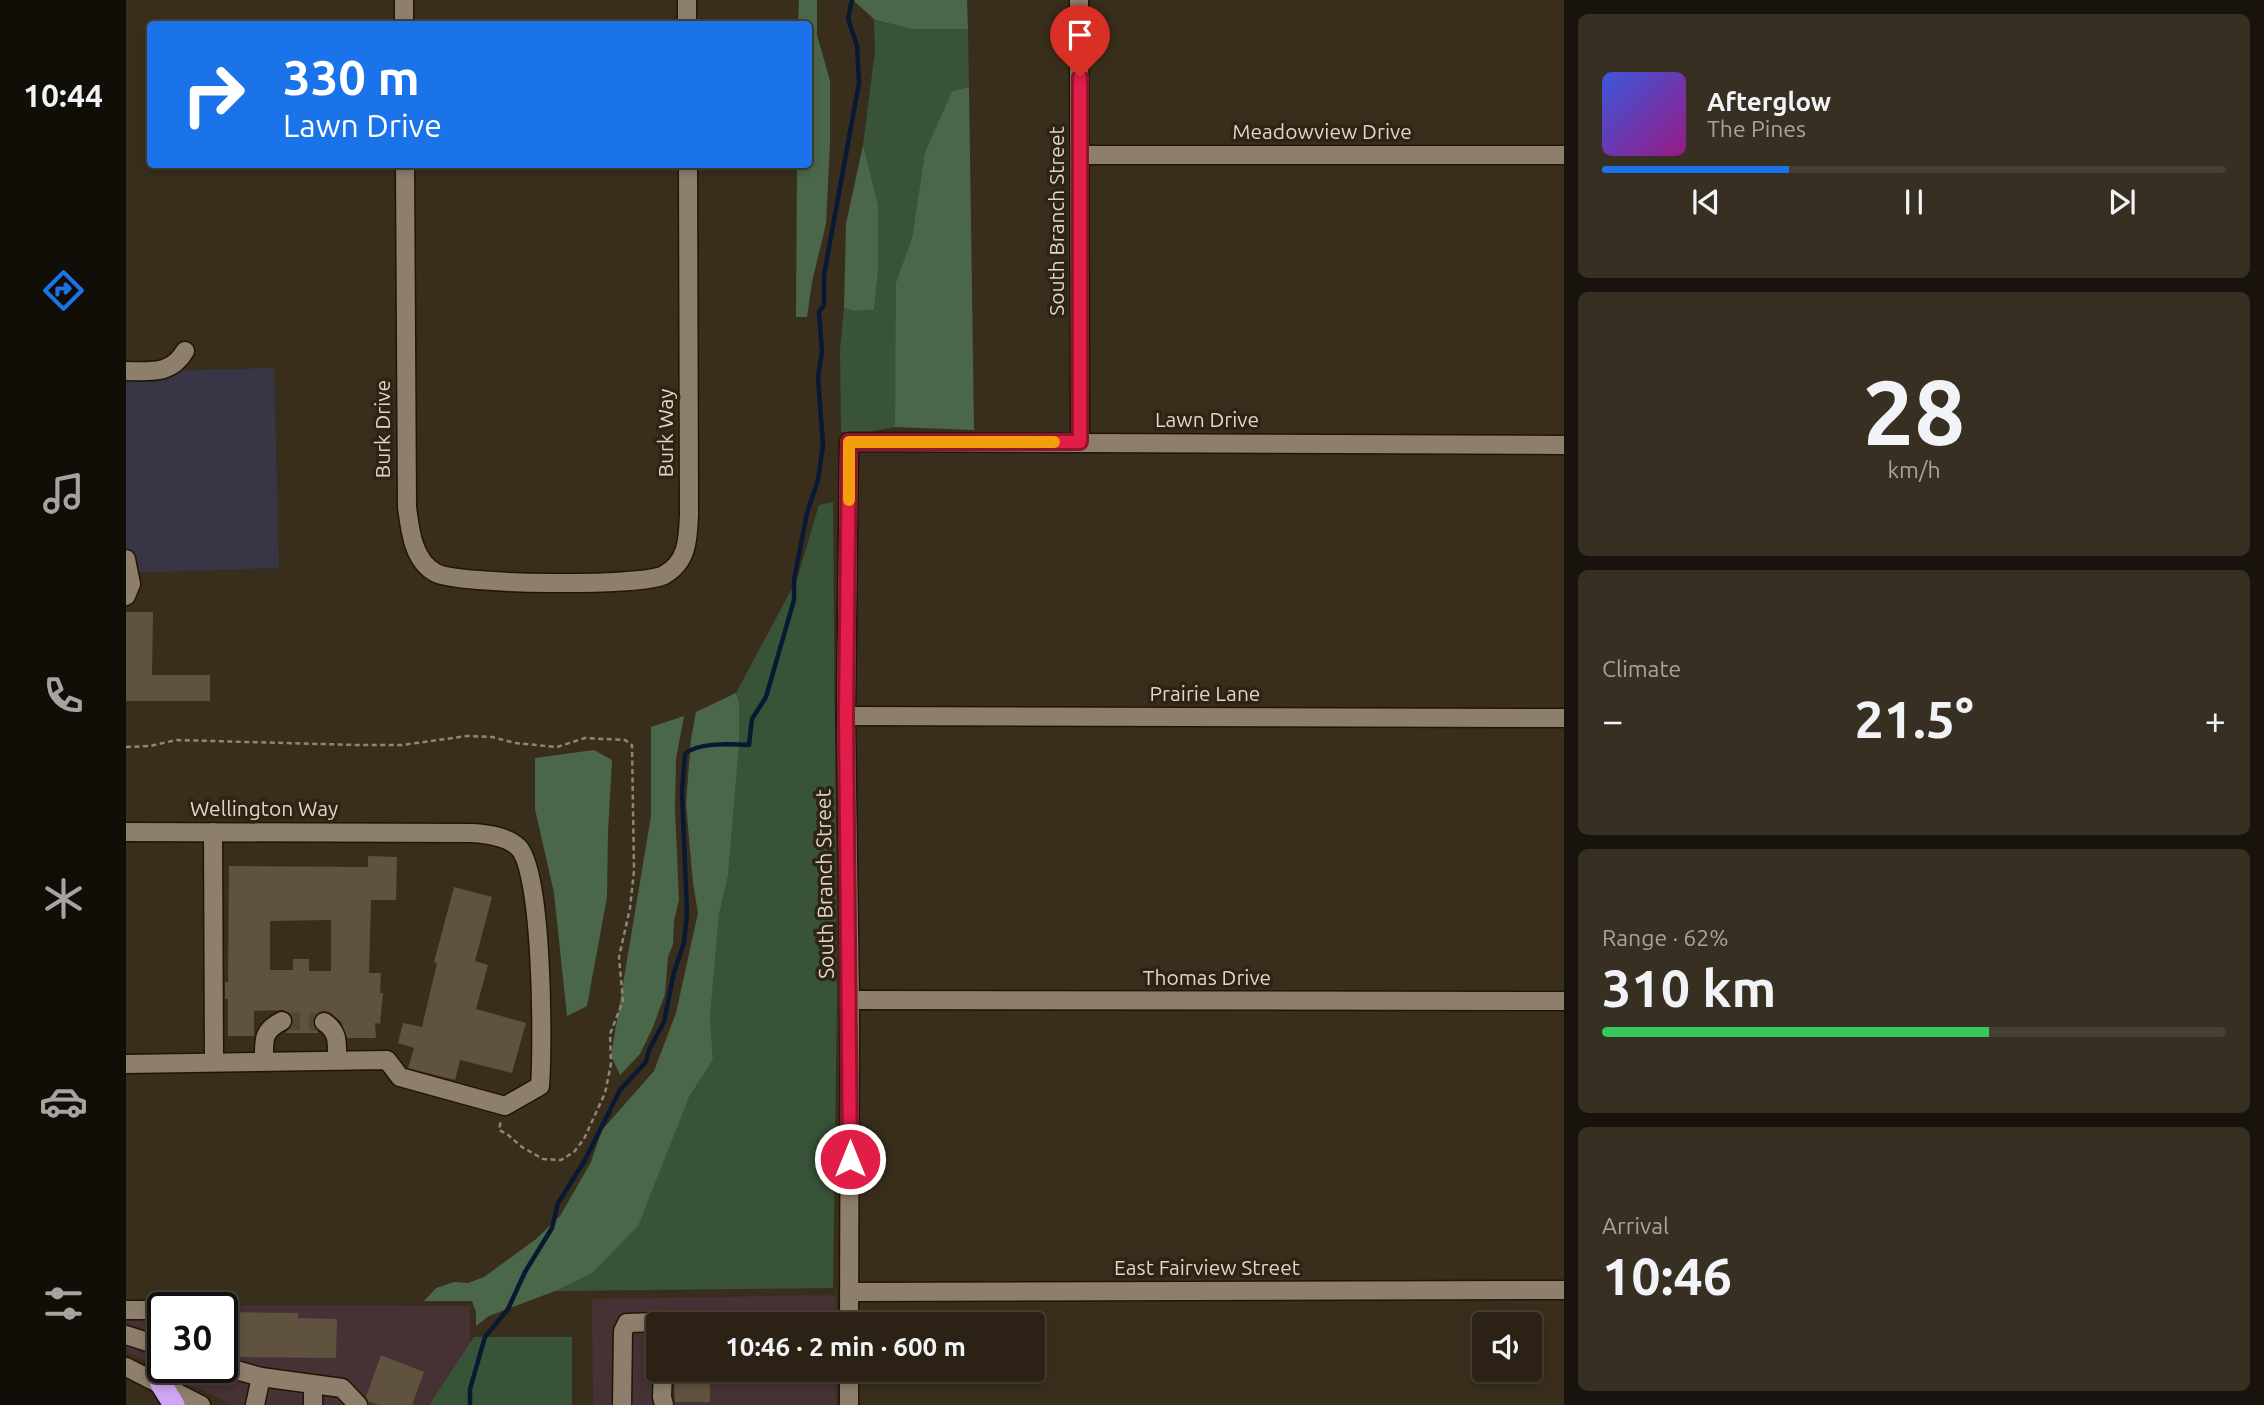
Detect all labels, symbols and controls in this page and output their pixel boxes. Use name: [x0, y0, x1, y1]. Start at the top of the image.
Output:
pin: [1050, 5, 1110, 77]
icon: arrive: [1061, 16, 1099, 54]
icon: right: [168, 49, 259, 140]
text: 330 m: [283, 49, 420, 104]
text: 10:44: [23, 77, 103, 113]
text: Afterglow: [1707, 87, 1831, 116]
text: Lawn Drive: [283, 107, 442, 143]
text: The Pines: [1707, 116, 1806, 141]
street label: Meadowview Drive: [1232, 119, 1412, 143]
street label: South Branch Street: [1044, 126, 1068, 316]
icon: previous: [1687, 183, 1725, 221]
icon: pause: [1895, 183, 1933, 221]
icon: next: [2103, 183, 2141, 221]
icon: directions: [39, 266, 88, 315]
text: 28: [1863, 360, 1965, 462]
street label: Burk Drive: [370, 380, 394, 478]
street label: Burk Way: [653, 389, 677, 477]
street label: Lawn Drive: [1155, 407, 1259, 431]
text: km/h: [1887, 457, 1941, 482]
icon: music: [39, 469, 88, 518]
text: Climate: [1602, 656, 1681, 681]
icon: phone: [39, 671, 88, 720]
street label: Prairie Lane: [1150, 681, 1260, 705]
text: 21.5°: [1854, 690, 1974, 748]
text: −: [1602, 699, 1623, 741]
text: +: [2205, 699, 2226, 741]
street label: South Branch Street: [810, 789, 838, 979]
street label: Wellington Way: [190, 796, 338, 820]
icon: climate: [39, 874, 88, 923]
text: Range · 62%: [1602, 925, 1729, 950]
text: 310 km: [1602, 959, 1776, 1017]
street label: Thomas Drive: [1143, 965, 1271, 989]
icon: car: [39, 1077, 88, 1126]
position arrow: [813, 1122, 887, 1196]
text: Arrival: [1602, 1213, 1669, 1238]
text: 10:46: [1602, 1247, 1732, 1305]
street label: East Fairview Street: [1114, 1255, 1300, 1279]
icon: filters: [39, 1279, 88, 1328]
speed limit sign: 30: [147, 1292, 238, 1383]
map controls: [1472, 1312, 1542, 1382]
button: sound: [1472, 1312, 1542, 1382]
text: 10:46 · 2 min · 600 m: [725, 1332, 966, 1361]

